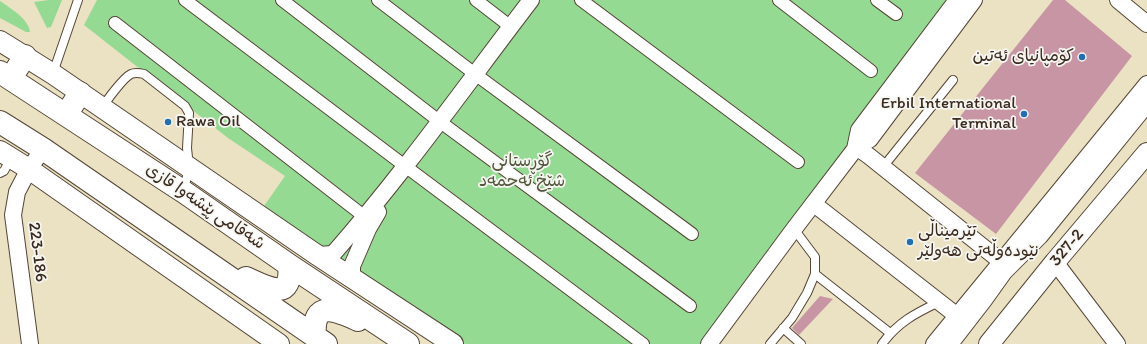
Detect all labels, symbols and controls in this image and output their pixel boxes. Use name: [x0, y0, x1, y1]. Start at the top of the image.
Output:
place label: کۆمپانیای ئەتین: [973, 47, 1074, 67]
marker: کۆمپانیای ئەتین: [1077, 52, 1087, 62]
place label: Erbil International Terminal: [881, 94, 1016, 134]
marker: Erbil International Terminal: [1019, 109, 1029, 119]
place label: Rawa Oil: [176, 112, 240, 132]
marker: Rawa Oil: [163, 117, 173, 127]
park label: گۆڕستانی شێخ ئەحمەد: [479, 152, 565, 192]
street label: شەقامی پێشەوا قازی: [142, 160, 268, 254]
street label: 223-186: [23, 221, 51, 283]
place label: تێرمیناڵی نێودەوڵەتی هەولێر: [918, 222, 1039, 262]
street label: 327-2: [1046, 225, 1088, 271]
marker: تێرمیناڵی نێودەوڵەتی هەولێر: [905, 237, 915, 247]

